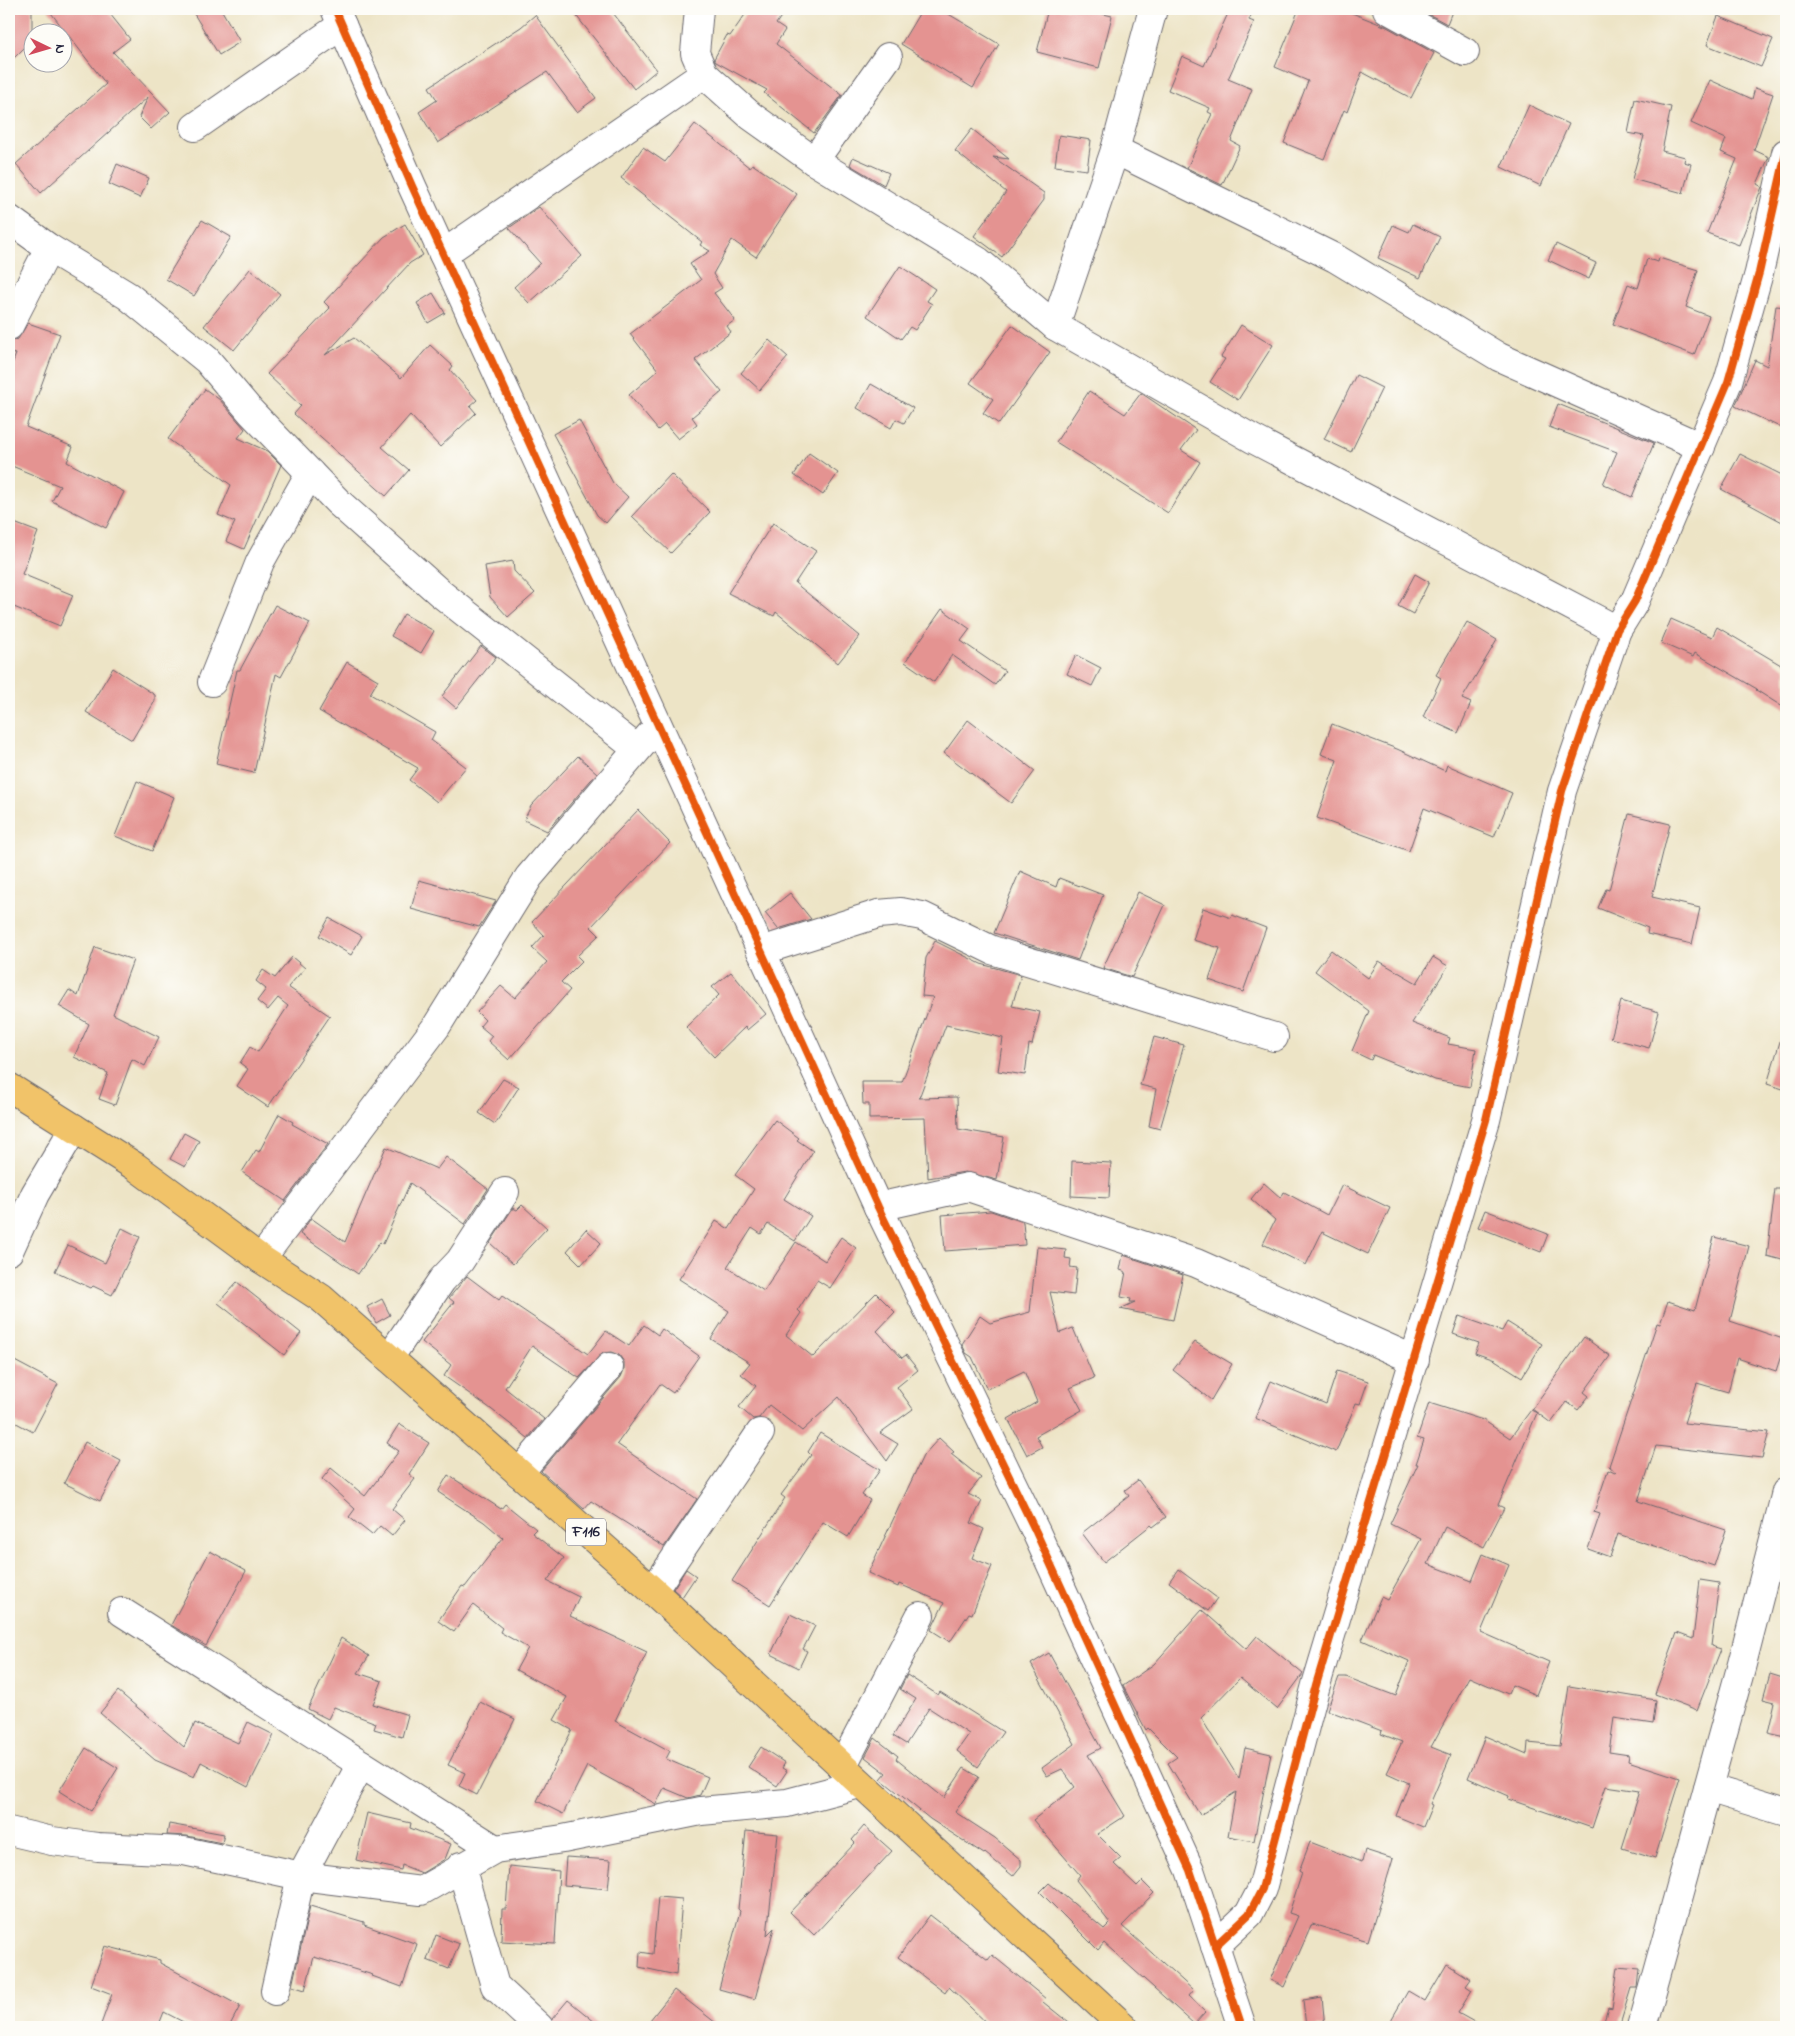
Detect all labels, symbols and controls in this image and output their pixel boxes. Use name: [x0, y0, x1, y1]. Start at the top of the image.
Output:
north arrow: [22, 22, 72, 72]
text: N: [49, 43, 70, 55]
road number: F116: [566, 1518, 606, 1545]

